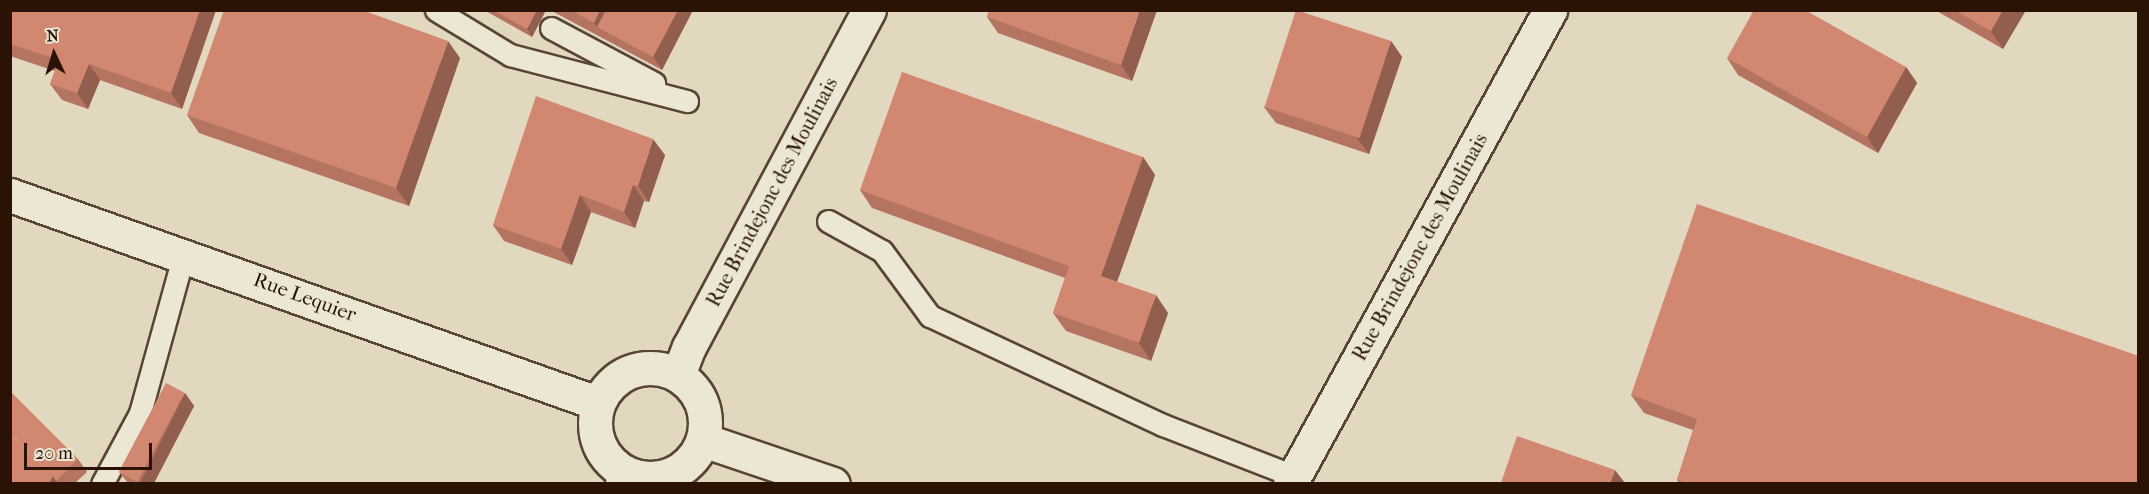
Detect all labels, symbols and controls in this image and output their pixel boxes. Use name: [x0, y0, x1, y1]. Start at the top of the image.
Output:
north arrow: [24, 24, 84, 84]
text: N: [46, 26, 59, 45]
street label: Rue Brindejonc des Moulinais: [701, 73, 843, 311]
street label: Rue Brindejonc des Moulinais: [1347, 129, 1493, 365]
street label: Rue Lequier: [250, 267, 360, 327]
scale bar: [27, 431, 154, 469]
text: 20 m: [35, 443, 73, 464]

